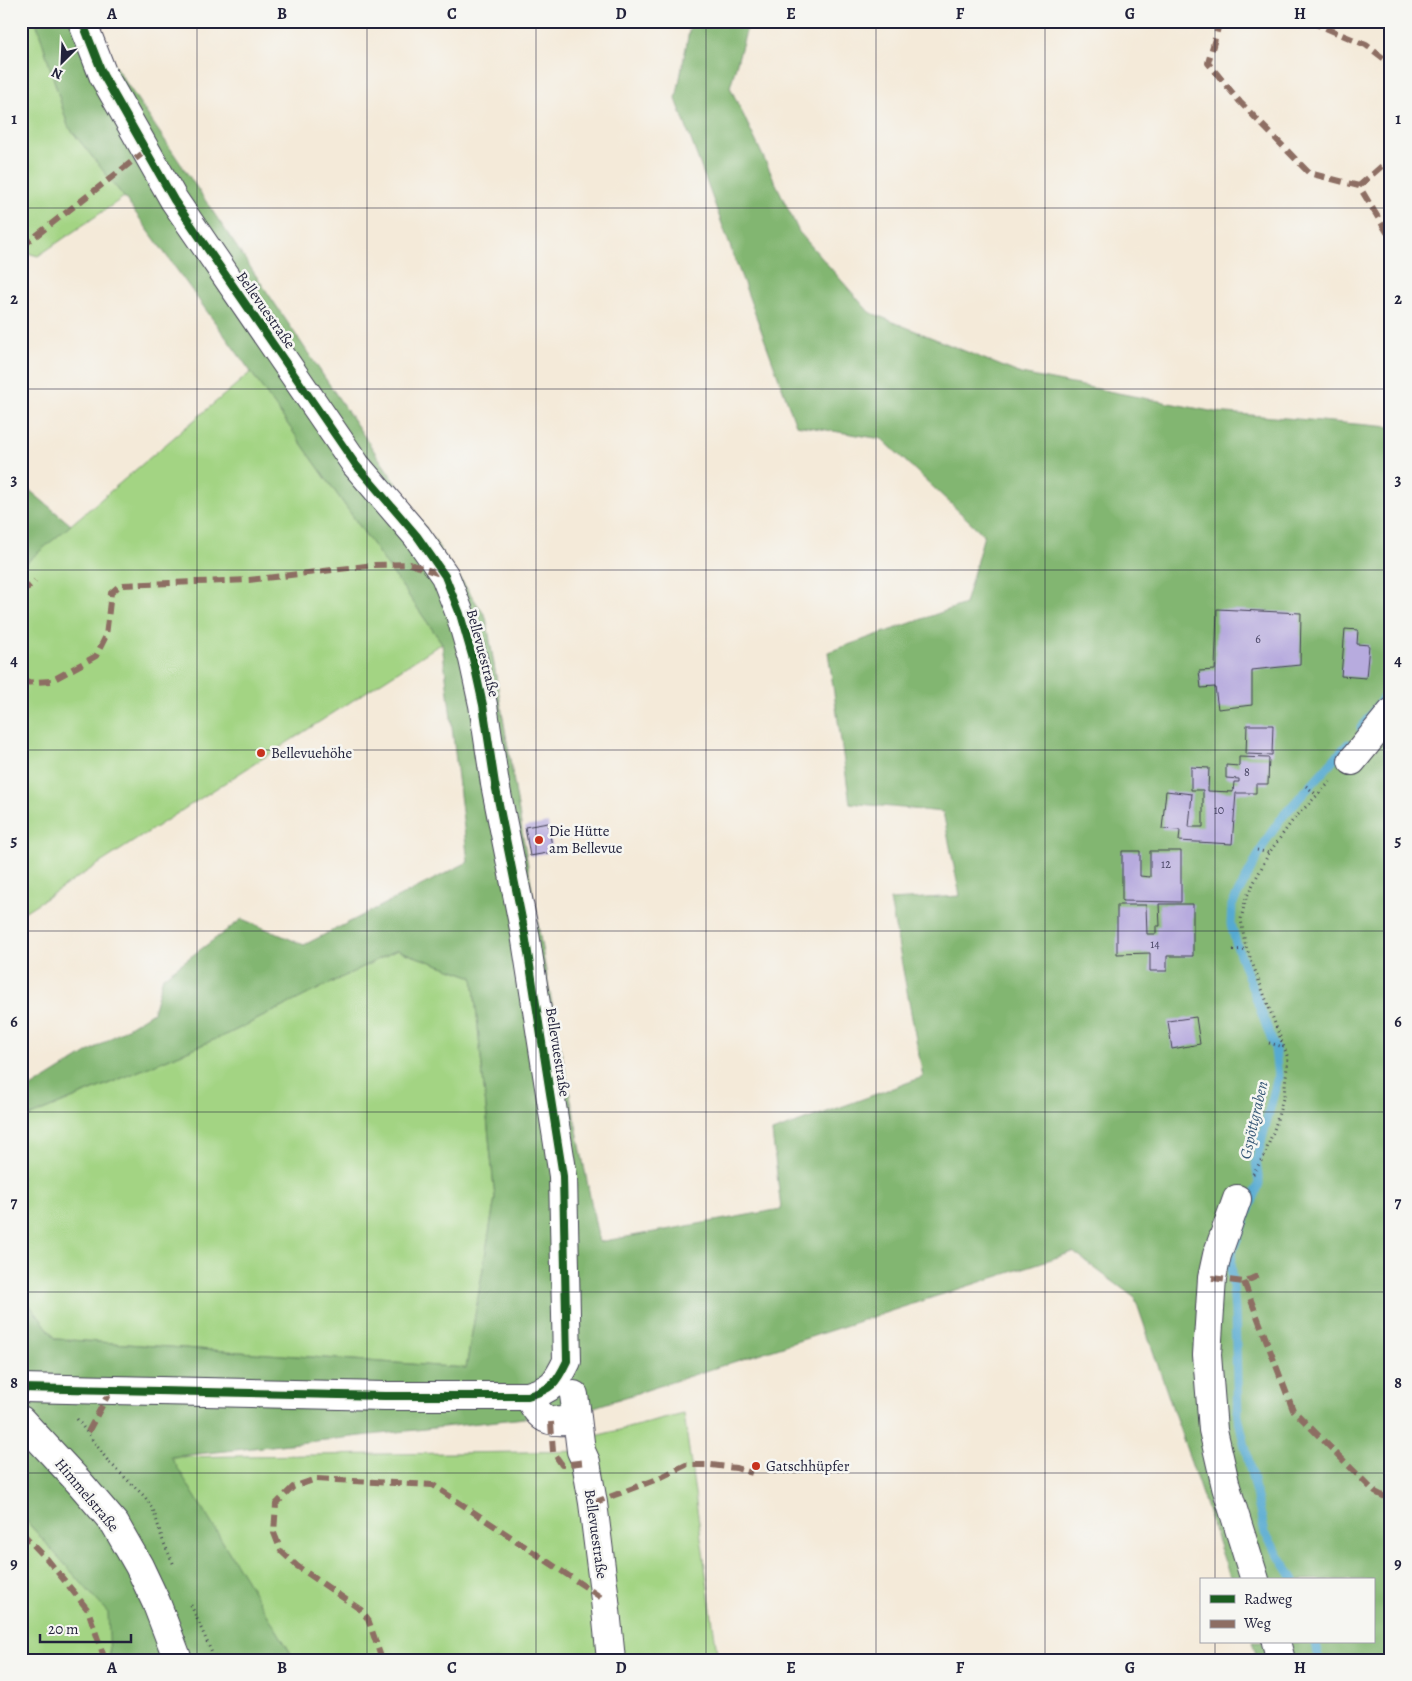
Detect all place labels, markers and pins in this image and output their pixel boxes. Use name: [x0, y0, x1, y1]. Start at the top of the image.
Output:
place label: Bellevuehöhe: [271, 743, 353, 763]
marker: Bellevuehöhe: [255, 747, 267, 759]
place label: Die Hütte am Bellevue: [549, 821, 623, 858]
marker: Die Hütte am Bellevue: [533, 834, 545, 846]
place label: Gatschhüpfer: [766, 1456, 850, 1476]
marker: Gatschhüpfer: [750, 1460, 762, 1472]

